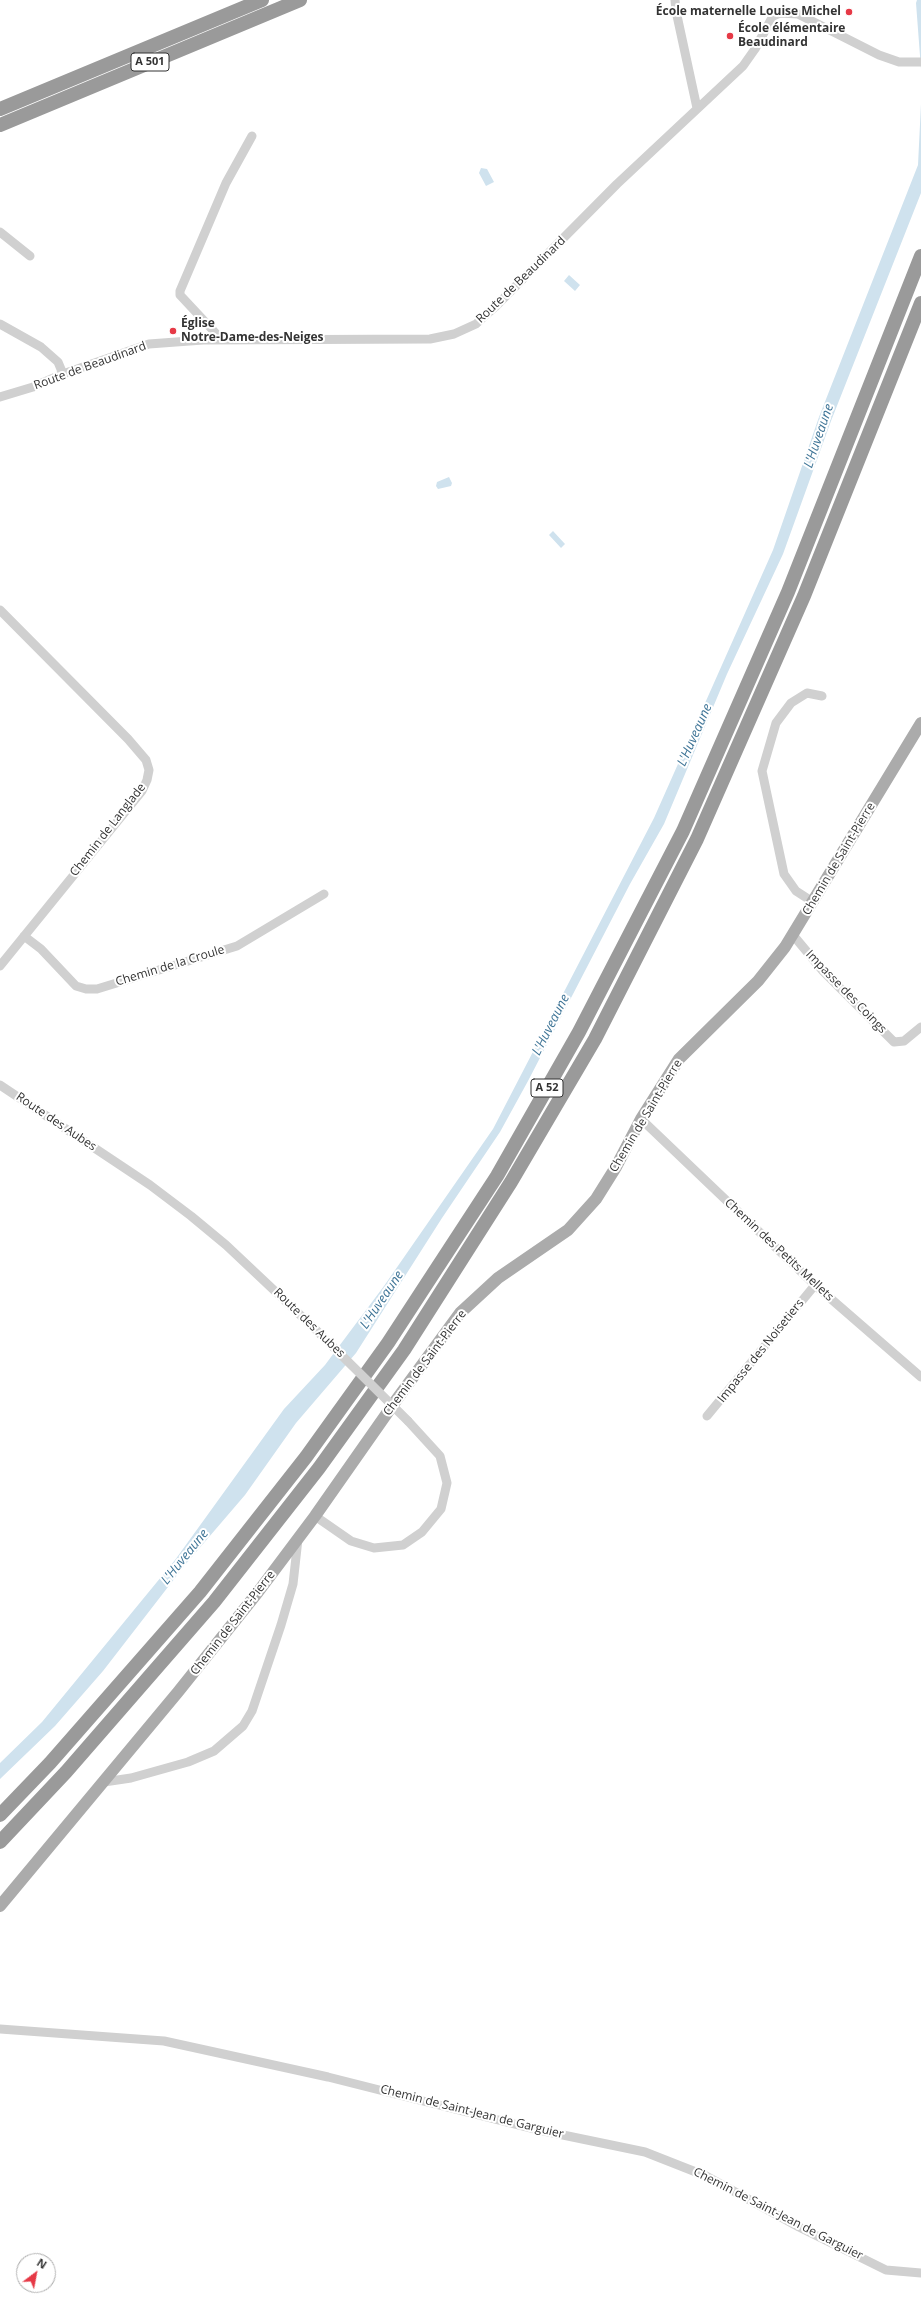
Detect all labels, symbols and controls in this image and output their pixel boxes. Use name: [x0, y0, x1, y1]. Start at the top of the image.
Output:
place label: École maternelle Louise Michel: [656, 5, 841, 19]
marker: École maternelle Louise Michel: [844, 7, 854, 17]
place label: École élémentaire Beaudinard: [738, 22, 845, 50]
marker: École élémentaire Beaudinard: [725, 31, 735, 41]
road number: A 501: [131, 53, 169, 71]
street label: Route de Beaudinard: [473, 234, 569, 326]
place label: Église Notre-Dame-des-Neiges: [181, 317, 324, 345]
marker: Église Notre-Dame-des-Neiges: [168, 326, 178, 336]
street label: Route de Beaudinard: [32, 339, 148, 393]
water label: L'Huveaune: [801, 402, 837, 470]
water label: L'Huveaune: [674, 701, 716, 769]
street label: Chemin de Langlade: [67, 781, 149, 879]
street label: Chemin de Saint-Pierre: [800, 800, 878, 918]
street label: Chemin de la Croule: [114, 943, 226, 989]
street label: Impasse des Coings: [803, 947, 889, 1037]
water label: L'Huveaune: [529, 992, 573, 1058]
street label: Chemin de Saint-Pierre: [607, 1057, 685, 1175]
road number: A 52: [531, 1079, 563, 1097]
street label: Route des Aubes: [13, 1090, 99, 1154]
street label: Chemin des Petits Mellets: [721, 1196, 837, 1304]
water label: L'Huveaune: [357, 1268, 407, 1332]
street label: Route des Aubes: [270, 1285, 348, 1361]
street label: Impasse des Noisetiers: [715, 1296, 807, 1406]
street label: Chemin de Saint-Pierre: [380, 1307, 470, 1419]
water label: L'Huveaune: [158, 1526, 212, 1588]
street label: Chemin de Saint-Pierre: [188, 1568, 278, 1678]
street label: Chemin de Saint-Jean de Garguier: [379, 2082, 565, 2142]
street label: Chemin de Saint-Jean de Garguier: [691, 2165, 865, 2263]
north arrow: [16, 2253, 56, 2293]
text: N: [34, 2255, 50, 2272]

